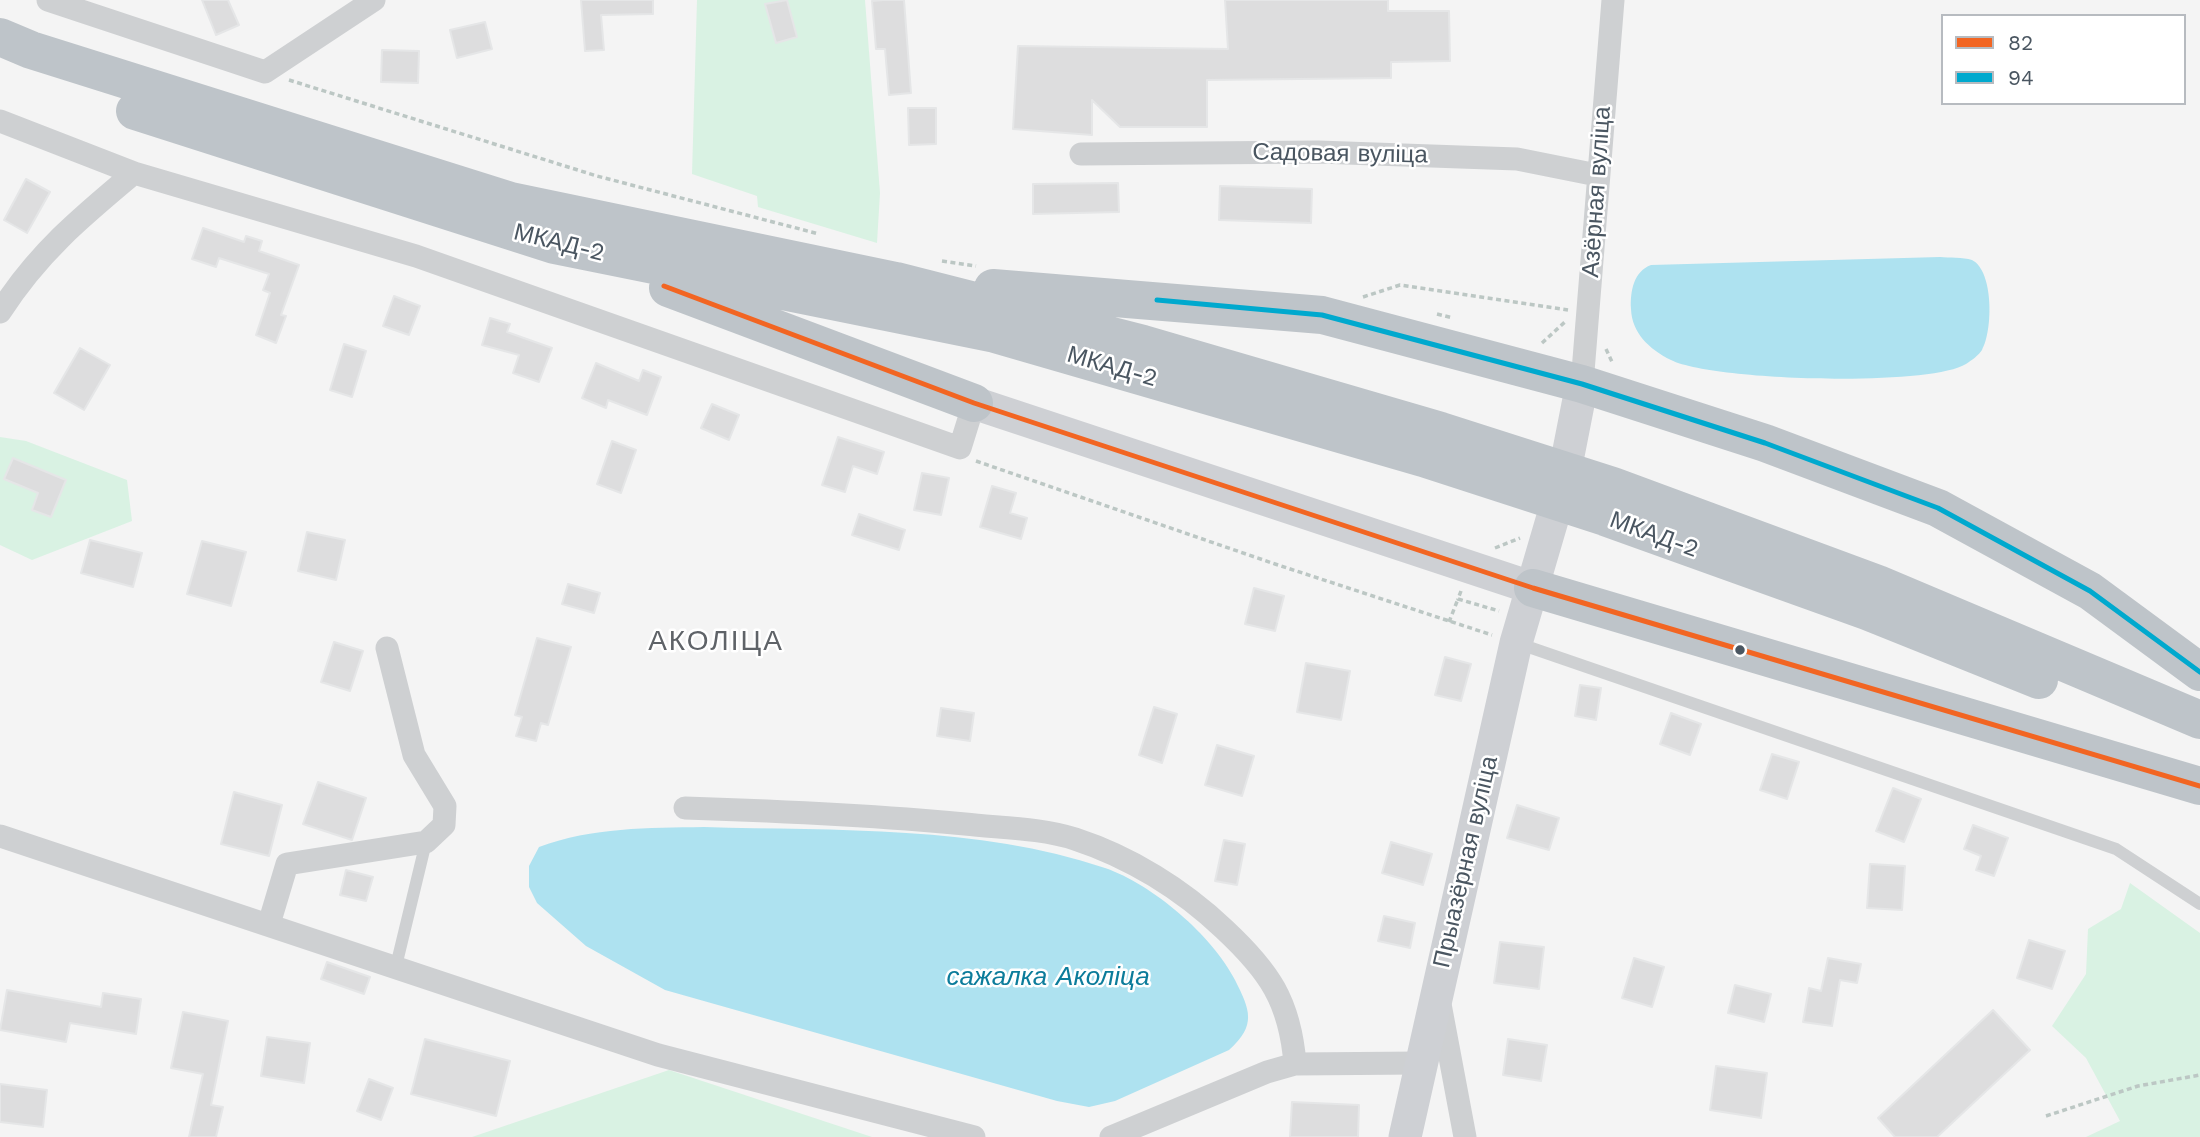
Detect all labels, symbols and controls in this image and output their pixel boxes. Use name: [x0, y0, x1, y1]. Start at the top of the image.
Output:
legend: [1941, 14, 2186, 105]
text: 82: [2008, 30, 2033, 55]
text: 94: [2008, 65, 2034, 90]
street label: Азёрная вуліца: [1577, 105, 1617, 279]
street label: Садовая вуліца: [1252, 138, 1428, 170]
street label: МКАД-2: [511, 218, 607, 268]
street label: МКАД-2: [1064, 340, 1160, 394]
street label: МКАД-2: [1606, 506, 1702, 564]
district label: АКОЛІЦА: [649, 625, 783, 659]
unlabelled marker: [1733, 643, 1747, 657]
street label: Прыазёрная вуліца: [1428, 753, 1504, 971]
water label: сажалка Аколіца: [946, 961, 1150, 993]

